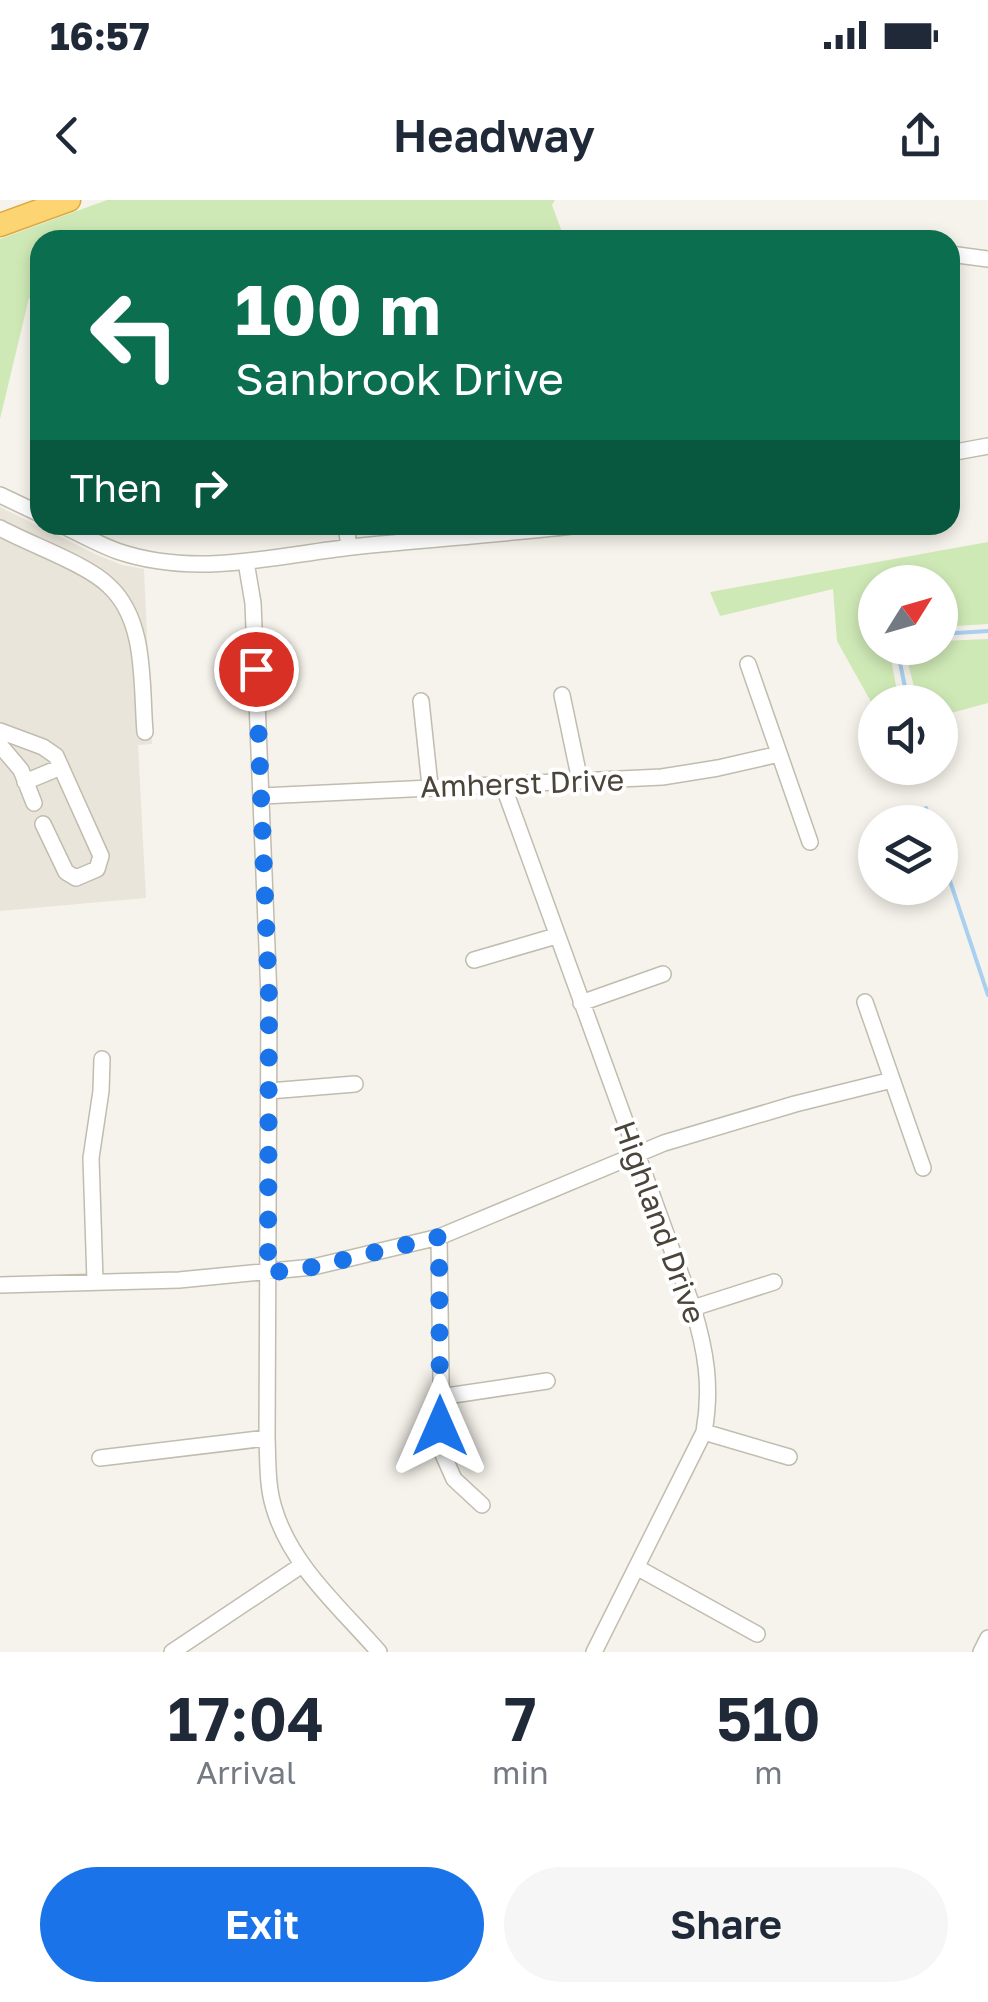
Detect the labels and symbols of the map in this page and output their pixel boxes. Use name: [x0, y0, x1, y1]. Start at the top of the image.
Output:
north arrow: [858, 565, 958, 665]
pin: [214, 627, 299, 712]
street label: Amherst Drive: [419, 761, 625, 805]
street label: Highland Drive: [607, 1116, 713, 1328]
position arrow: [388, 1374, 492, 1478]

